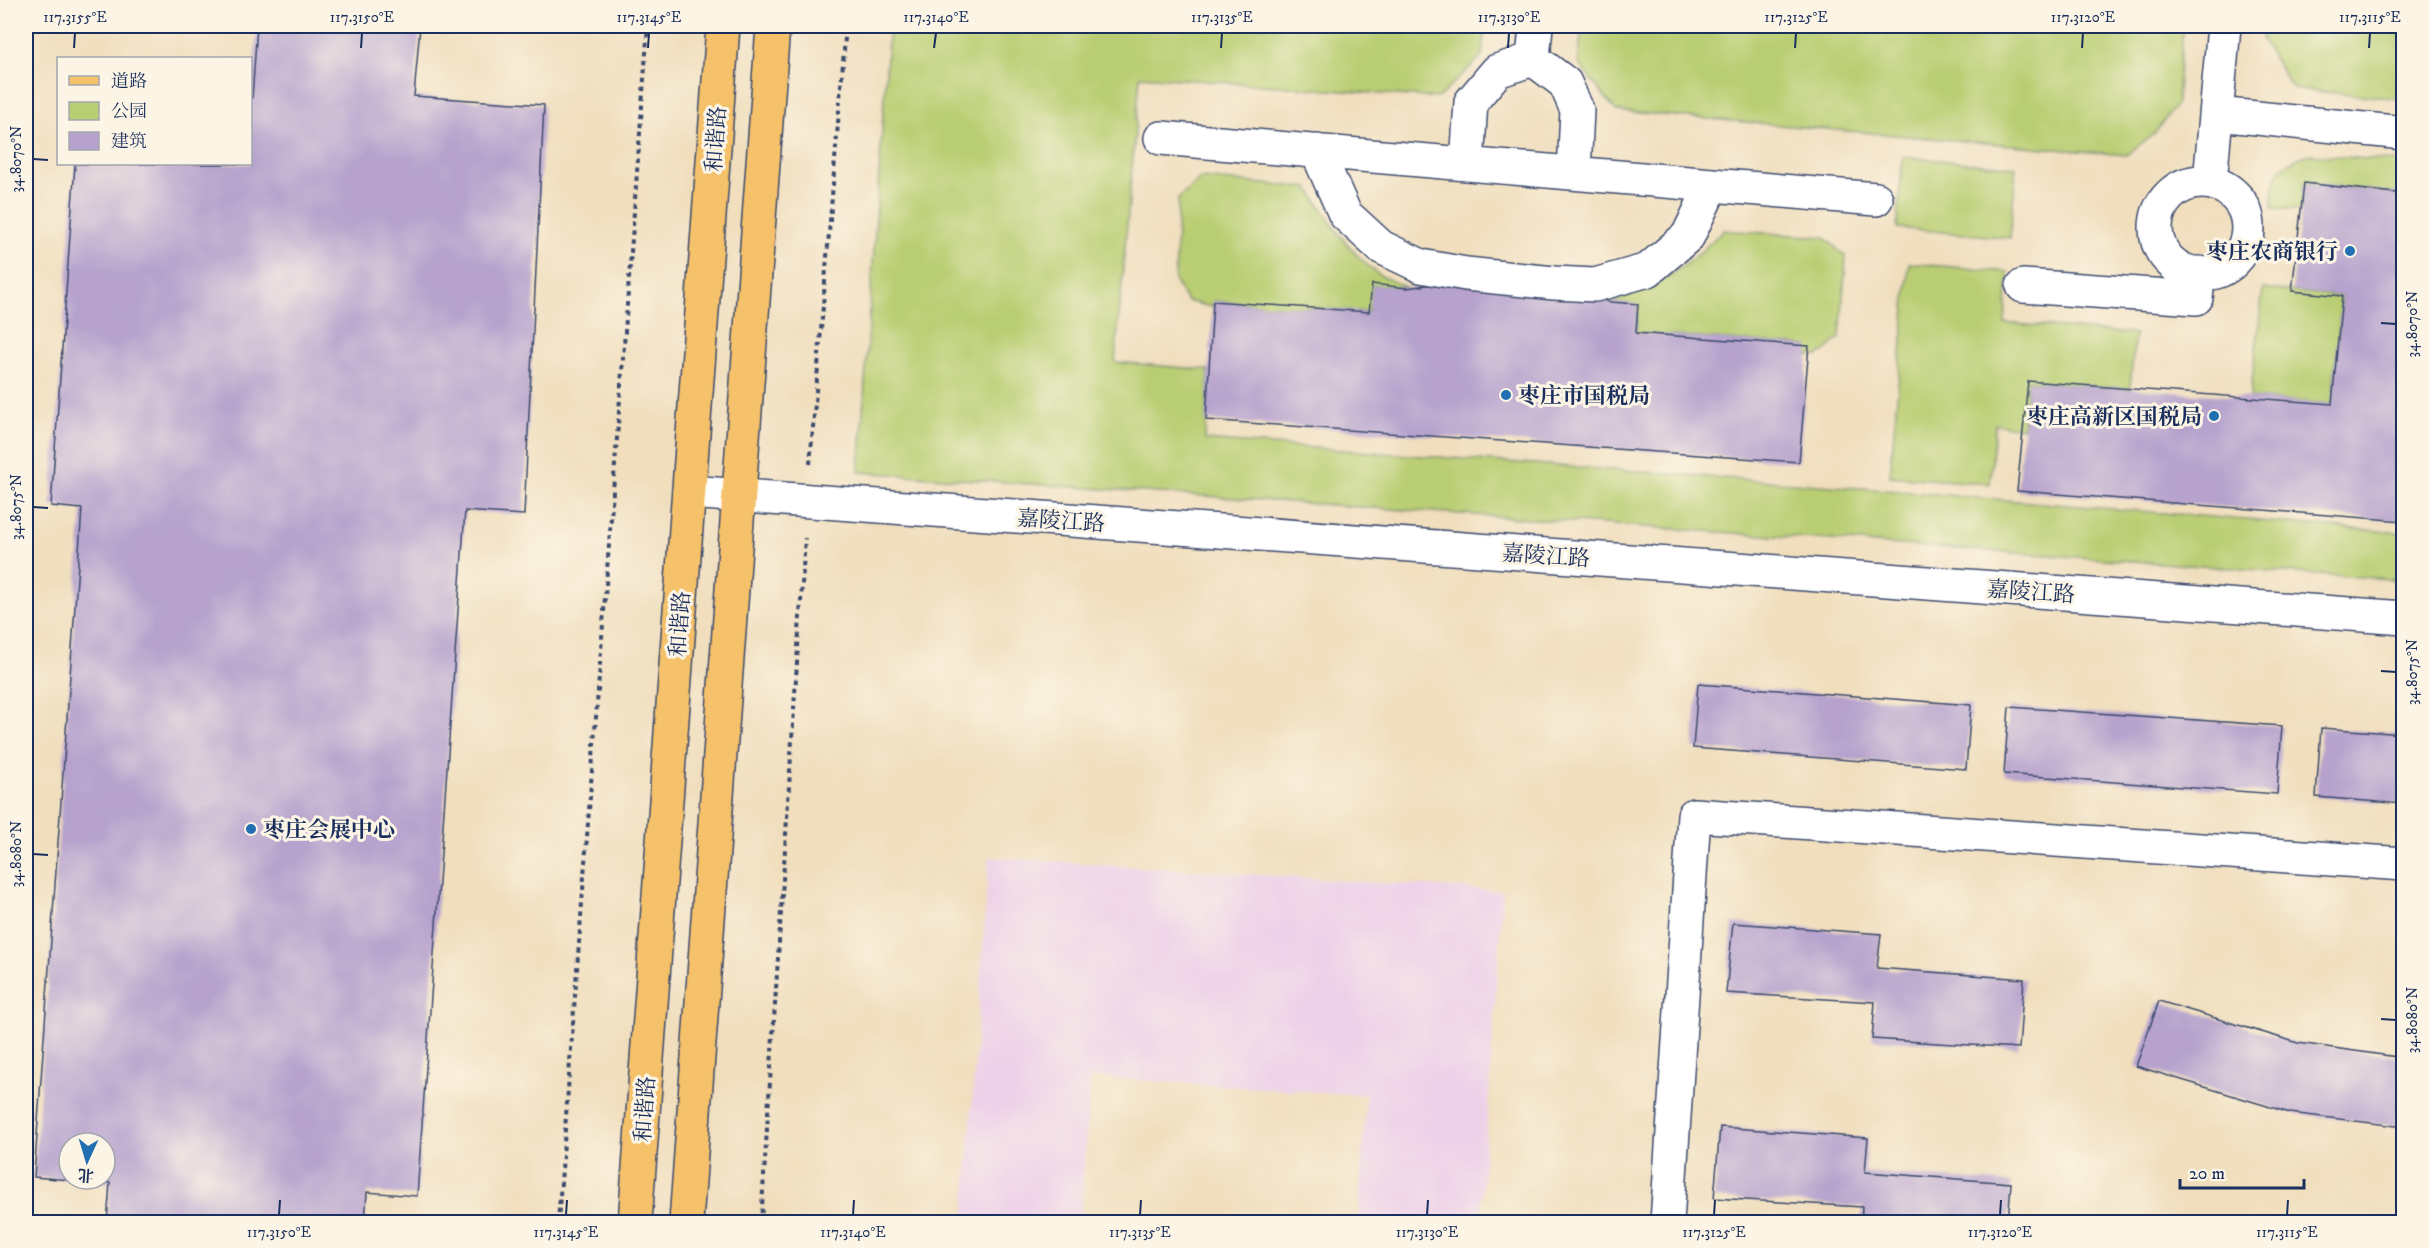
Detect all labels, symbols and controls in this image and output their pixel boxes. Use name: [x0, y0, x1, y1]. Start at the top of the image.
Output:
text: 117.3155°E: [43, 8, 107, 27]
text: 117.3150°E: [330, 8, 395, 27]
text: 117.3145°E: [617, 8, 682, 27]
text: 117.3140°E: [903, 8, 969, 27]
text: 117.3135°E: [1191, 8, 1253, 27]
text: 117.3130°E: [1478, 8, 1541, 27]
text: 117.3125°E: [1764, 8, 1828, 27]
text: 117.3120°E: [2051, 8, 2116, 27]
text: 117.3115°E: [2339, 8, 2401, 27]
legend: [57, 57, 252, 165]
text: 道路: [111, 71, 147, 93]
text: 公园: [111, 101, 147, 123]
street label: 和谐路: [701, 105, 732, 173]
text: 34.8070°N: [7, 126, 26, 192]
text: 建筑: [111, 131, 147, 153]
place label: 枣庄农商银行: [2206, 239, 2338, 266]
marker: 枣庄农商银行: [2343, 244, 2357, 258]
text: 34.8070°N: [2403, 291, 2422, 357]
place label: 枣庄市国税局: [1518, 383, 1650, 410]
marker: 枣庄市国税局: [1499, 388, 1513, 402]
place label: 枣庄高新区国税局: [2026, 404, 2202, 431]
marker: 枣庄高新区国税局: [2207, 409, 2221, 423]
text: 34.8075°N: [7, 474, 26, 540]
street label: 嘉陵江路: [1016, 505, 1106, 538]
street label: 嘉陵江路: [1501, 540, 1591, 573]
street label: 嘉陵江路: [1986, 576, 2076, 609]
street label: 和谐路: [665, 590, 696, 658]
text: 34.8075°N: [2403, 639, 2422, 705]
place label: 枣庄会展中心: [263, 817, 395, 844]
text: 34.8080°N: [7, 821, 26, 887]
marker: 枣庄会展中心: [244, 822, 258, 836]
text: 34.8080°N: [2403, 987, 2422, 1053]
street label: 和谐路: [630, 1075, 661, 1143]
north arrow: [57, 1131, 117, 1191]
scale bar: [2180, 1152, 2304, 1190]
text: 20 m: [2189, 1163, 2225, 1185]
text: 北: [77, 1164, 95, 1186]
text: 117.3150°E: [247, 1223, 312, 1242]
text: 117.3145°E: [534, 1223, 599, 1242]
text: 117.3140°E: [820, 1223, 886, 1242]
text: 117.3135°E: [1109, 1223, 1171, 1242]
text: 117.3130°E: [1396, 1223, 1459, 1242]
text: 117.3125°E: [1682, 1223, 1746, 1242]
text: 117.3120°E: [1968, 1223, 2033, 1242]
text: 117.3115°E: [2256, 1223, 2318, 1242]

